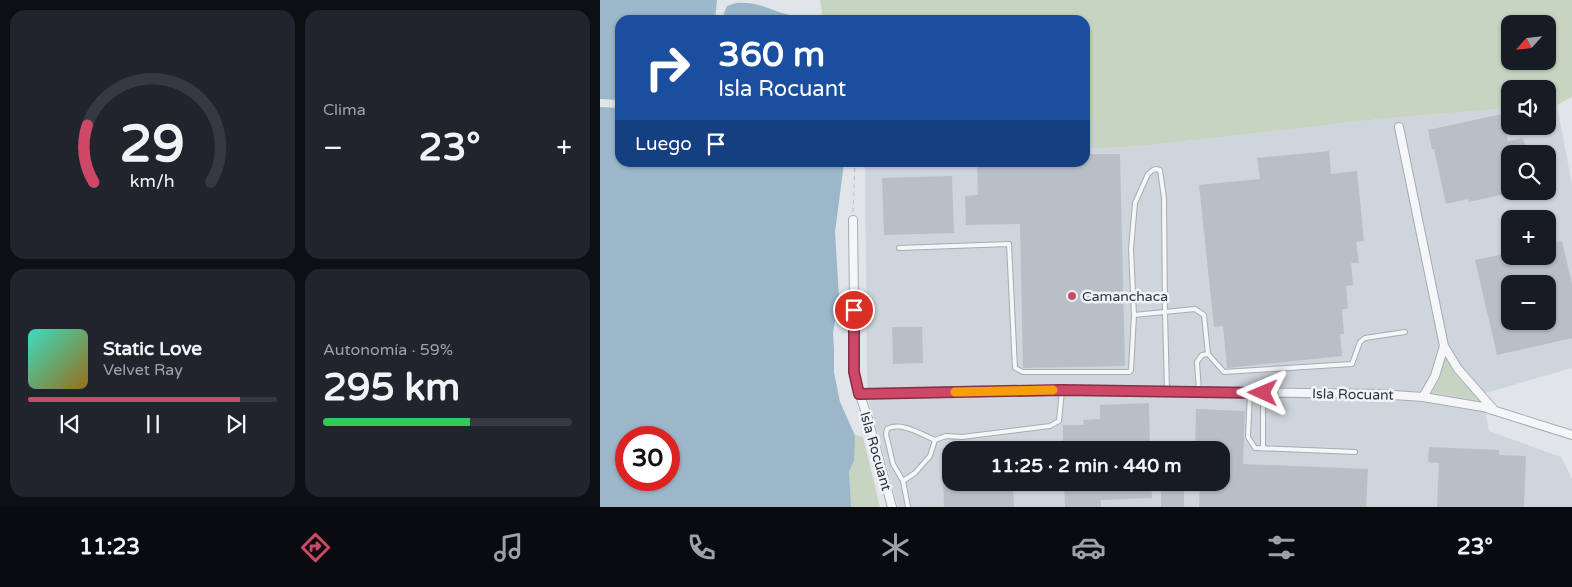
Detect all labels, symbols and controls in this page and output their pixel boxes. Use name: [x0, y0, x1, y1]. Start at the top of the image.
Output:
north arrow: [1501, 15, 1556, 70]
map controls: [1501, 15, 1556, 330]
text: 360 m: [718, 34, 825, 76]
icon: right: [635, 35, 700, 100]
text: Isla Rocuant: [718, 76, 846, 102]
button: sound: [1501, 80, 1556, 135]
text: Clima: [323, 100, 366, 120]
text: 29: [120, 113, 185, 176]
text: 23°: [419, 125, 481, 171]
icon: arrive: [702, 130, 730, 158]
text: −: [323, 131, 343, 165]
text: +: [556, 131, 572, 165]
text: Luego: [635, 133, 692, 155]
button: search: [1501, 145, 1556, 200]
text: km/h: [130, 171, 175, 192]
button: +: [1501, 210, 1556, 265]
button: −: [1501, 275, 1556, 330]
place label: Camanchaca: [1082, 288, 1168, 305]
pin: [833, 289, 875, 331]
marker: Camanchaca: [1066, 290, 1078, 302]
icon: arrive: [840, 296, 868, 324]
text: Static Love: [103, 338, 202, 360]
text: Autonomía · 59%: [323, 340, 453, 360]
text: Velvet Ray: [103, 360, 183, 380]
text: 295 km: [323, 365, 460, 411]
position arrow: [1236, 366, 1288, 418]
street label: Isla Rocuant: [1312, 385, 1395, 404]
icon: previous: [56, 410, 84, 438]
icon: pause: [139, 410, 167, 438]
icon: next: [222, 410, 250, 438]
street label: Isla Rocuant: [856, 410, 895, 493]
speed limit sign: 30: [615, 426, 680, 491]
text: 11:25 · 2 min · 440 m: [990, 455, 1182, 477]
icon: directions: [298, 530, 333, 565]
icon: music: [491, 530, 526, 565]
icon: phone: [684, 530, 719, 565]
icon: climate: [878, 530, 913, 565]
icon: car: [1071, 530, 1106, 565]
icon: filters: [1264, 530, 1299, 565]
text: 11:23: [79, 534, 140, 560]
text: 23°: [1457, 534, 1493, 560]

